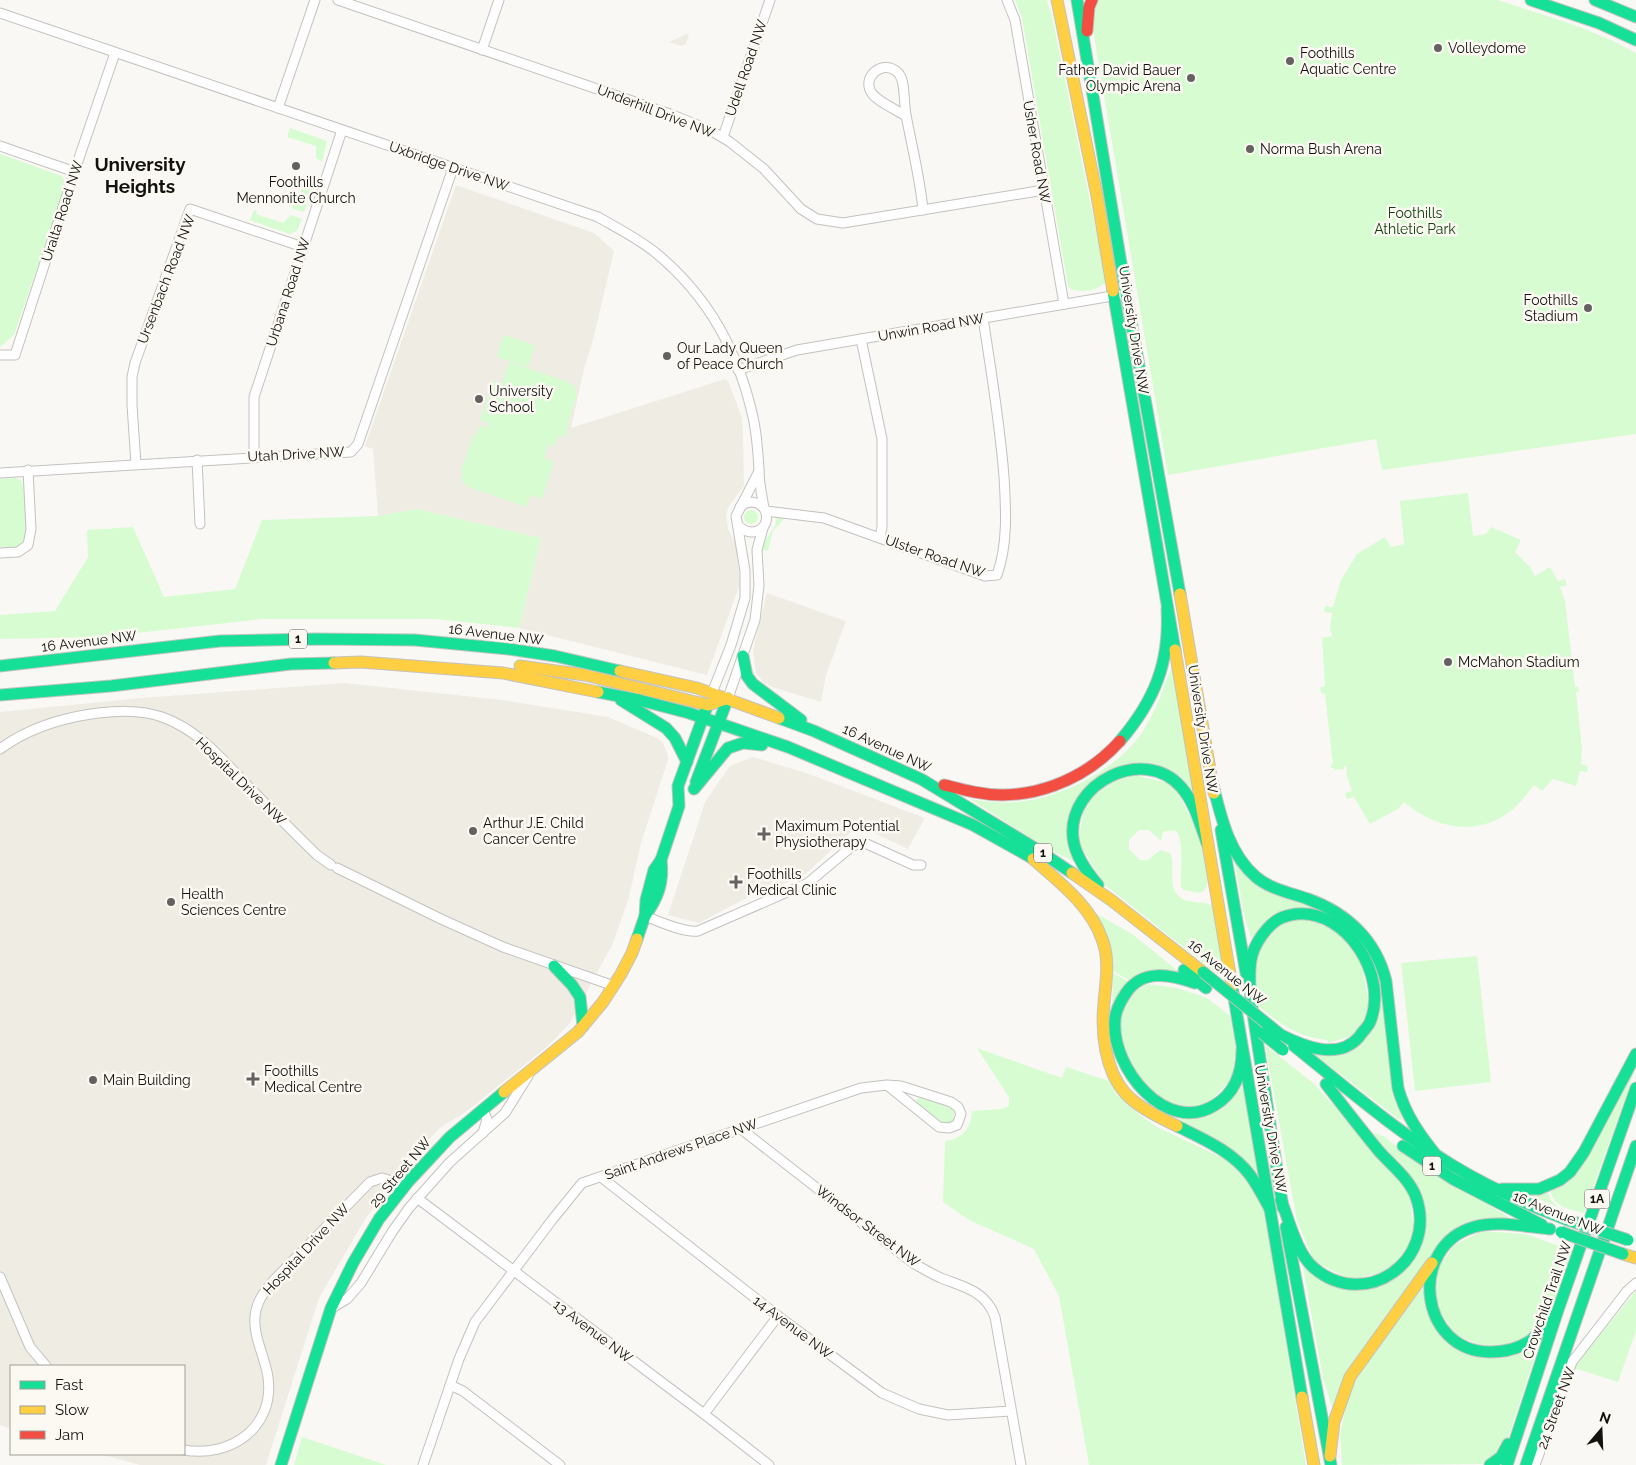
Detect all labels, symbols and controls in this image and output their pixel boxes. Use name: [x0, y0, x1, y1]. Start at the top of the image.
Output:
street label: Udell Road NW: [722, 17, 770, 118]
place label: Volleydome: [1448, 40, 1526, 56]
marker: Volleydome: [1432, 42, 1444, 54]
place label: Foothills Aquatic Centre: [1300, 45, 1396, 77]
marker: Foothills Aquatic Centre: [1284, 55, 1296, 67]
place label: Father David Bauer Olympic Arena: [1058, 62, 1181, 94]
marker: Father David Bauer Olympic Arena: [1185, 72, 1197, 84]
street label: Underhill Drive NW: [595, 81, 717, 141]
street label: Usher Road NW: [1020, 99, 1054, 205]
street label: Uxbridge Drive NW: [387, 138, 511, 194]
place label: Norma Bush Arena: [1260, 141, 1382, 157]
marker: Norma Bush Arena: [1244, 143, 1256, 155]
district label: University Heights: [94, 153, 186, 197]
street label: Uralta Road NW: [38, 158, 86, 264]
marker: Foothills Mennonite Church: [290, 160, 302, 172]
place label: Foothills Mennonite Church: [236, 174, 356, 206]
park label: Foothills Athletic Park: [1374, 205, 1456, 237]
street label: Ursenbach Road NW: [134, 212, 198, 346]
street label: Urbana Road NW: [263, 235, 313, 349]
street label: University Drive NW: [1116, 265, 1152, 396]
place label: Foothills Stadium: [1523, 292, 1578, 324]
marker: Foothills Stadium: [1582, 302, 1594, 314]
street label: Unwin Road NW: [877, 310, 986, 344]
place label: Our Lady Queen of Peace Church: [677, 340, 784, 372]
marker: Our Lady Queen of Peace Church: [661, 350, 673, 362]
place label: University School: [489, 383, 554, 415]
marker: University School: [473, 393, 485, 405]
street label: Utah Drive NW: [247, 443, 345, 465]
street label: Ulster Road NW: [883, 531, 987, 581]
street label: 16 Avenue NW: [448, 620, 545, 648]
street label: 16 Avenue NW: [41, 627, 138, 655]
road number: 1: [289, 630, 307, 648]
place label: McMahon Stadium: [1458, 654, 1580, 670]
marker: McMahon Stadium: [1442, 656, 1454, 668]
street label: University Drive NW: [1185, 664, 1221, 795]
street label: 16 Avenue NW: [840, 721, 934, 776]
street label: Hospital Drive NW: [193, 734, 290, 828]
place label: Arthur J.E. Child Cancer Centre: [483, 815, 584, 847]
place label: Maximum Potential Physiotherapy: [775, 818, 900, 850]
marker: Arthur J.E. Child Cancer Centre: [467, 825, 479, 837]
marker: Maximum Potential Physiotherapy: [757, 827, 771, 841]
road number: 1: [1034, 844, 1052, 862]
place label: Foothills Medical Clinic: [747, 866, 837, 898]
marker: Foothills Medical Clinic: [729, 875, 743, 889]
place label: Health Sciences Centre: [181, 886, 286, 918]
marker: Health Sciences Centre: [165, 896, 177, 908]
street label: 16 Avenue NW: [1185, 936, 1270, 1009]
place label: Foothills Medical Centre: [264, 1063, 362, 1095]
street label: University Drive NW: [1252, 1064, 1290, 1195]
place label: Main Building: [103, 1072, 191, 1088]
marker: Foothills Medical Centre: [246, 1072, 260, 1086]
marker: Main Building: [87, 1074, 99, 1086]
street label: Saint Andrews Place NW: [602, 1115, 760, 1183]
street label: 29 Street NW: [366, 1133, 434, 1210]
road number: 1: [1423, 1156, 1441, 1176]
street label: Windsor Street NW: [813, 1182, 923, 1270]
street label: 16 Avenue NW: [1511, 1188, 1606, 1238]
road number: 1A: [1584, 1190, 1610, 1208]
street label: Hospital Drive NW: [260, 1200, 353, 1298]
street label: Crowchild Trail NW: [1519, 1239, 1575, 1361]
street label: 14 Avenue NW: [750, 1292, 836, 1362]
street label: 13 Avenue NW: [550, 1296, 636, 1366]
street label: 24 Street NW: [1534, 1364, 1578, 1451]
legend: [10, 1365, 185, 1455]
text: Fast: [55, 1376, 83, 1394]
text: Slow: [55, 1401, 89, 1419]
north arrow: [1576, 1405, 1626, 1455]
text: N: [1598, 1408, 1613, 1427]
text: Jam: [55, 1426, 84, 1444]

